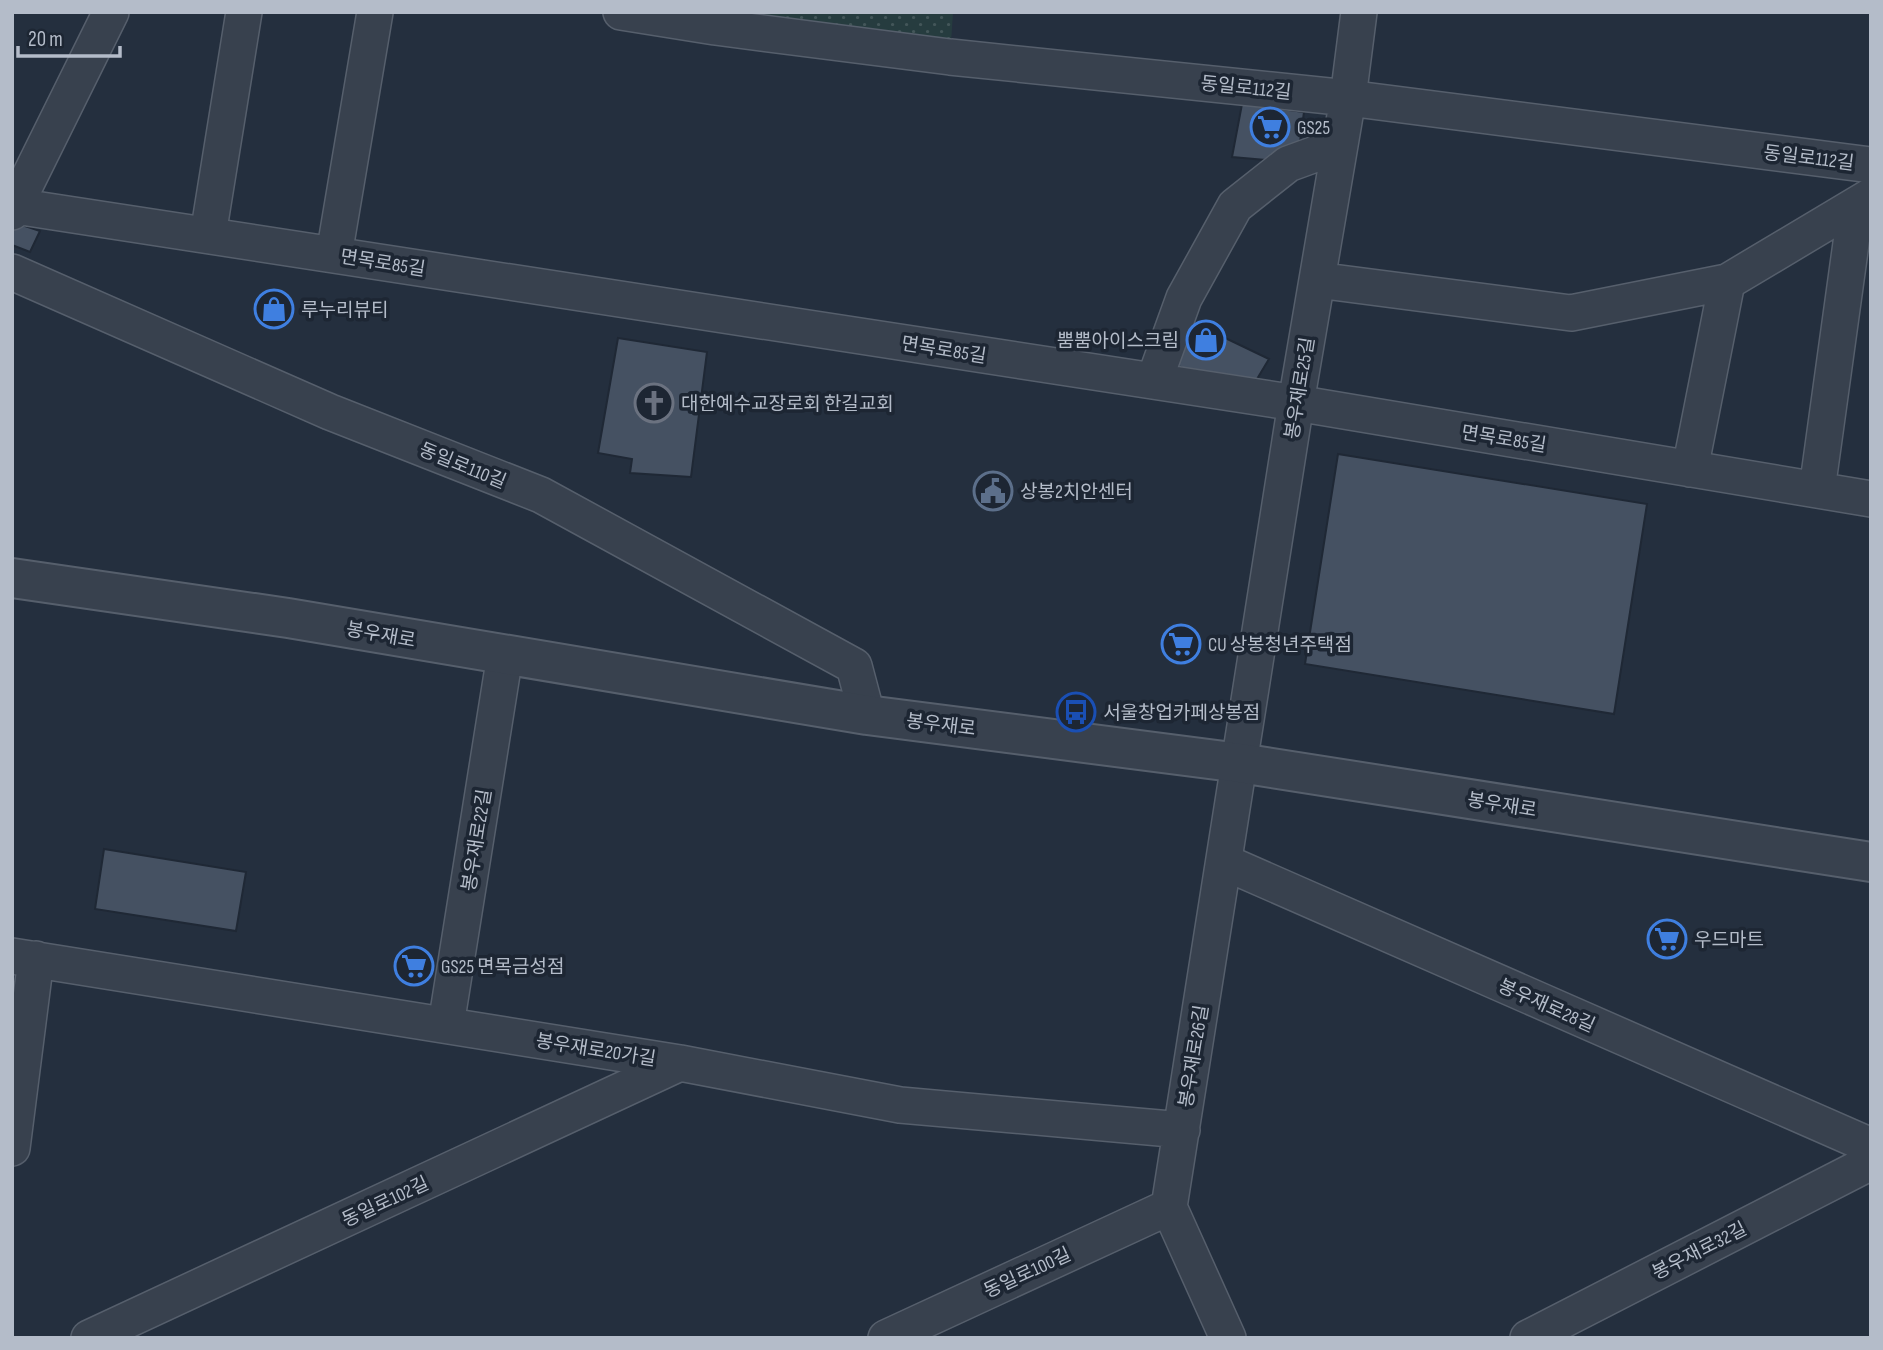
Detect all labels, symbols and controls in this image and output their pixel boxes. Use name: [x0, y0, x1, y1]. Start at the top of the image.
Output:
scale bar: [18, 14, 119, 58]
text: 20 m: [28, 27, 63, 52]
street label: 동일로112길: [1199, 72, 1292, 105]
supermarket icon: GS25: [1249, 106, 1291, 148]
place label: GS25: [1297, 117, 1330, 140]
street label: 동일로112길: [1762, 142, 1856, 175]
street label: 면목로85길: [339, 245, 427, 282]
shop icon: 루누리뷰티: [253, 288, 295, 330]
place label: 루누리뷰티: [301, 299, 388, 322]
shop icon: 뿜뿜아이스크림: [1185, 319, 1227, 361]
place label: 뿜뿜아이스크림: [1057, 330, 1179, 353]
street label: 면목로85길: [900, 332, 988, 369]
street label: 봉우재로25길: [1281, 336, 1320, 441]
church icon: 대한예수교장로회 한길교회: [633, 382, 675, 424]
place label: 대한예수교장로회 한길교회: [681, 393, 894, 416]
street label: 면목로85길: [1460, 421, 1548, 458]
street label: 동일로110길: [416, 439, 509, 494]
public building icon: 상봉2치안센터: [972, 470, 1014, 512]
place label: 상봉2치안센터: [1020, 481, 1133, 504]
street label: 봉우재로: [344, 618, 417, 653]
supermarket icon: CU 상봉청년주택점: [1160, 623, 1202, 665]
place label: CU 상봉청년주택점: [1208, 634, 1352, 657]
bus stop icon: 서울창업카페상봉점: [1055, 691, 1097, 733]
place label: 서울창업카페상봉점: [1103, 702, 1260, 725]
street label: 봉우재로: [905, 710, 977, 741]
street label: 봉우재로22길: [458, 788, 497, 893]
street label: 봉우재로: [1465, 789, 1538, 822]
supermarket icon: 우드마트: [1646, 918, 1688, 960]
place label: 우드마트: [1694, 929, 1764, 952]
supermarket icon: GS25 면목금성점: [393, 945, 435, 987]
place label: GS25 면목금성점: [441, 956, 564, 979]
street label: 봉우재로28길: [1494, 975, 1598, 1038]
street label: 봉우재로26길: [1175, 1003, 1214, 1109]
street label: 봉우재로20가길: [534, 1030, 657, 1071]
street label: 동일로102길: [339, 1172, 433, 1232]
street label: 봉우재로32길: [1648, 1218, 1751, 1285]
street label: 동일로100길: [980, 1243, 1075, 1304]

